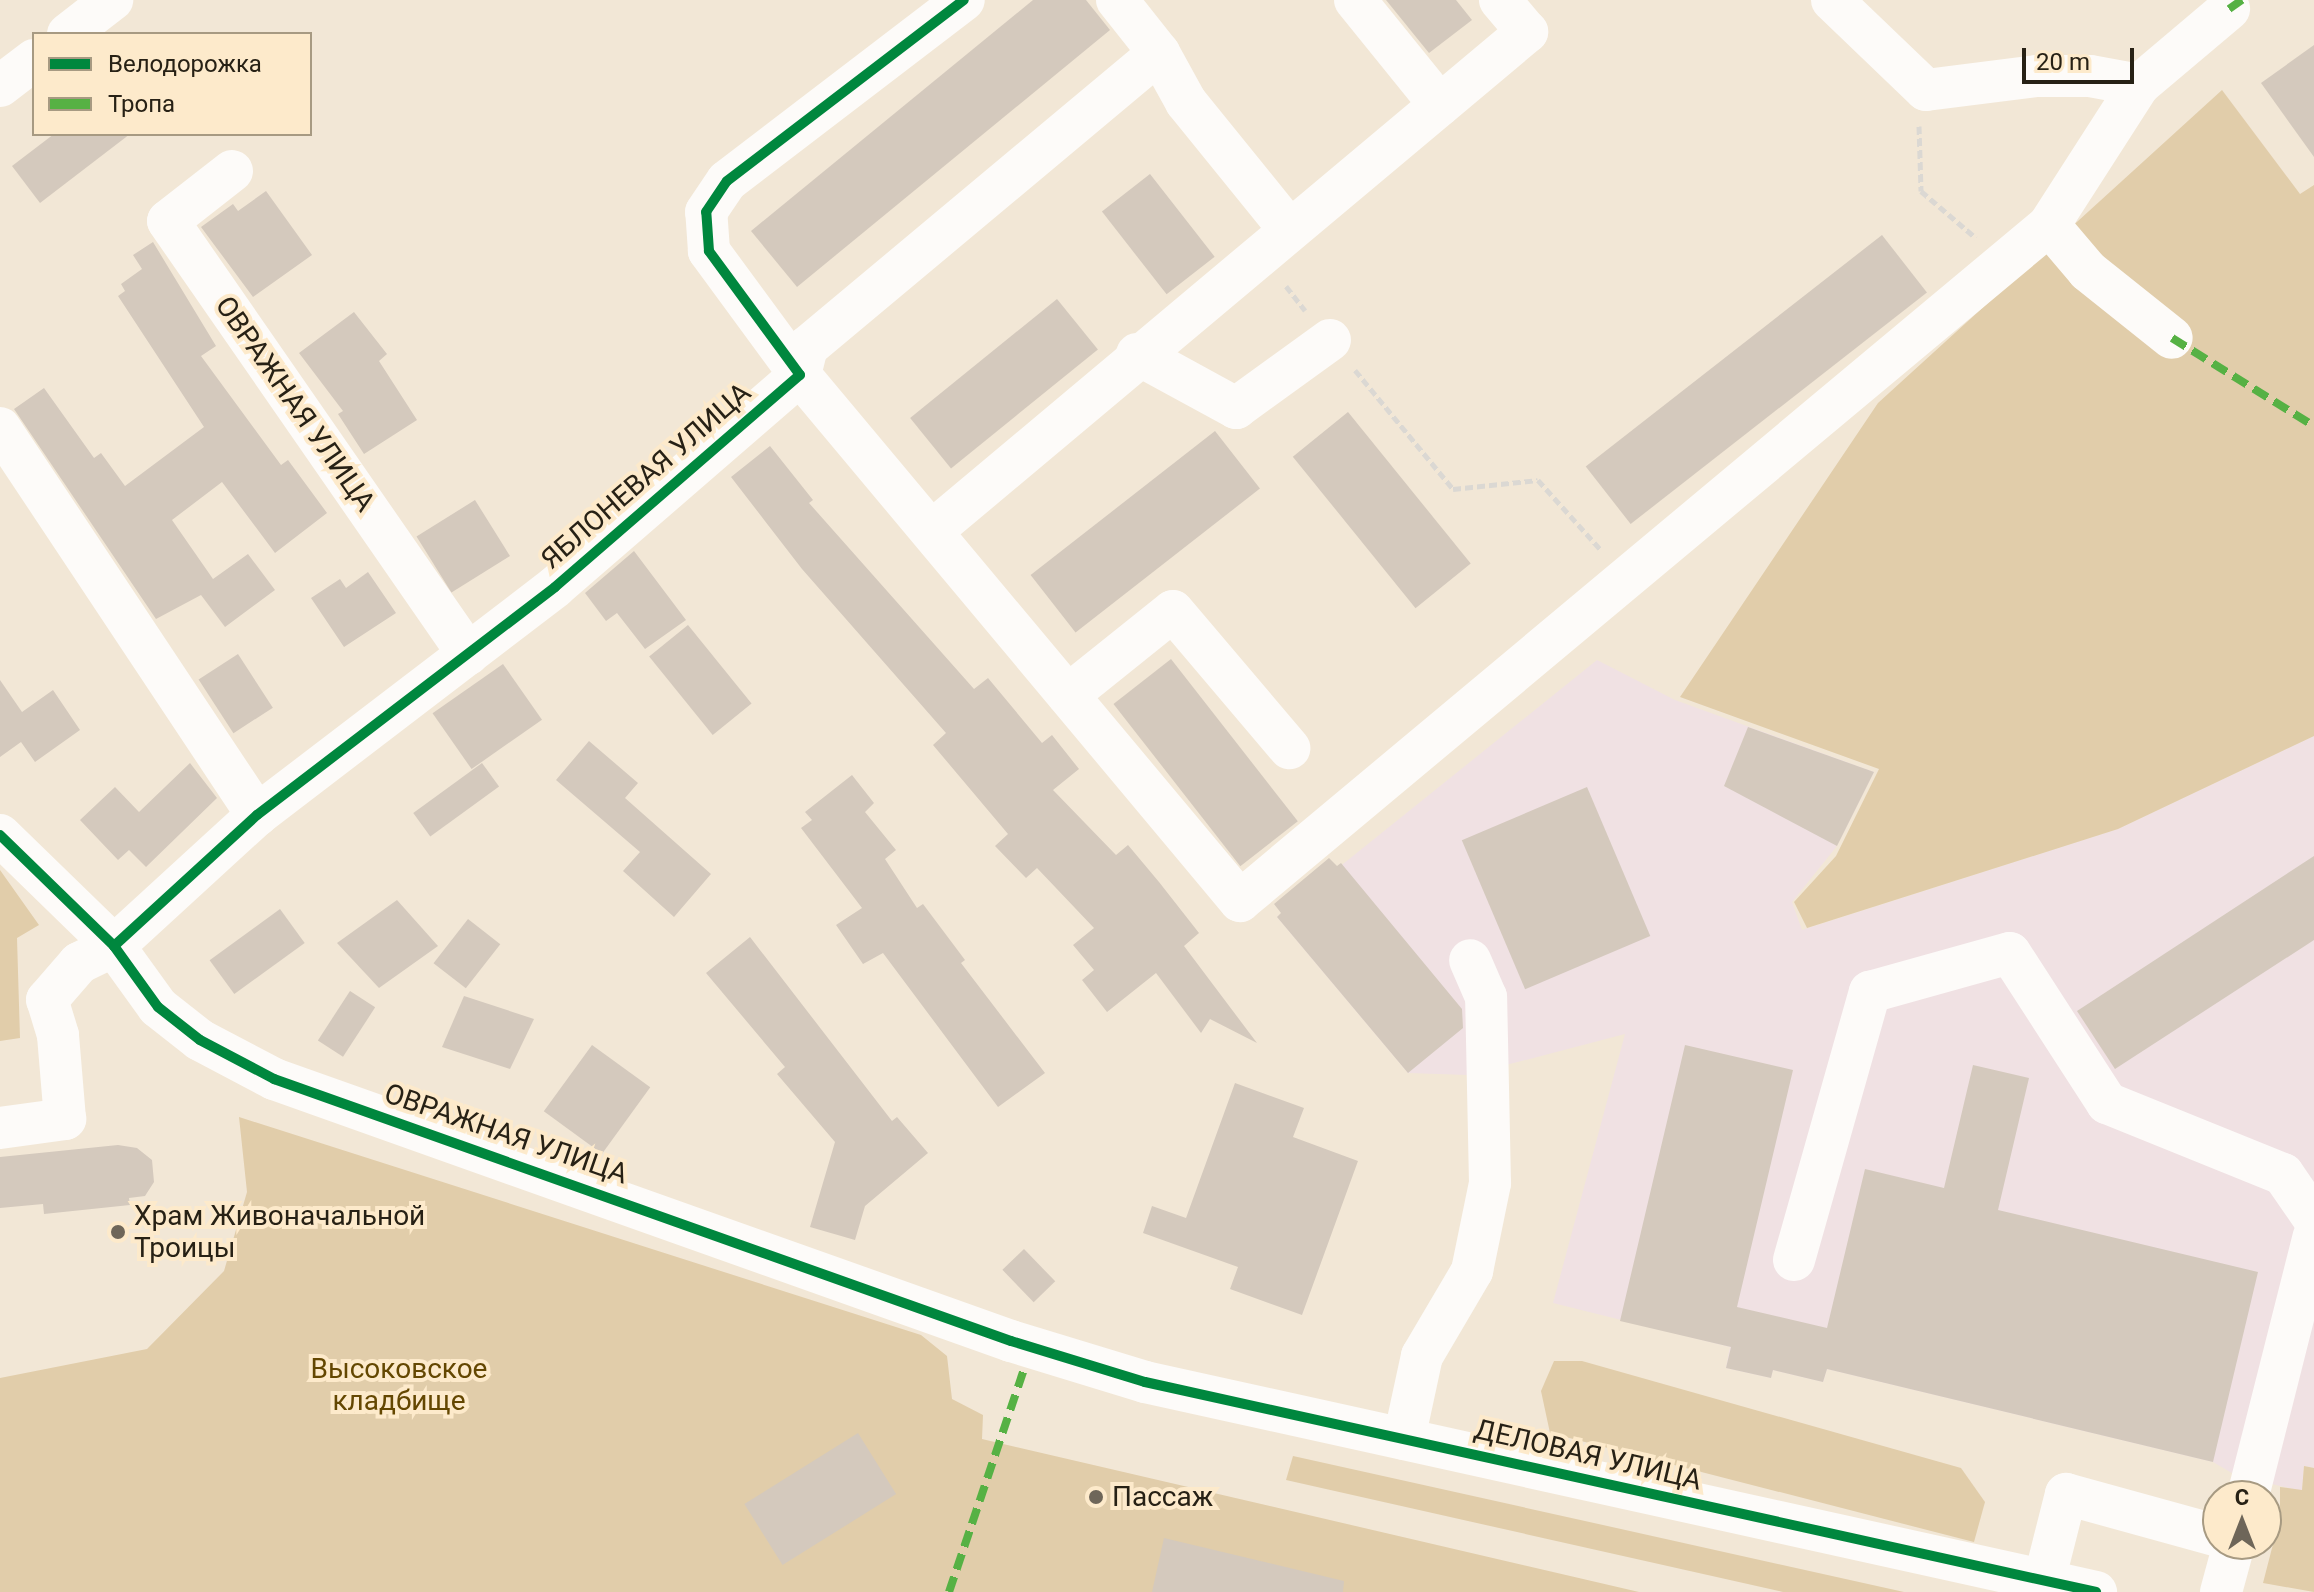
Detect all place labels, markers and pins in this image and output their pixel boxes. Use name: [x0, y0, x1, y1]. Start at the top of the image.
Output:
place label: Храм Живоначальной Троицы: [134, 1199, 425, 1265]
marker: Храм Живоначальной Троицы: [109, 1223, 127, 1241]
place label: Пассаж: [1112, 1480, 1213, 1514]
marker: Пассаж: [1087, 1488, 1105, 1506]

